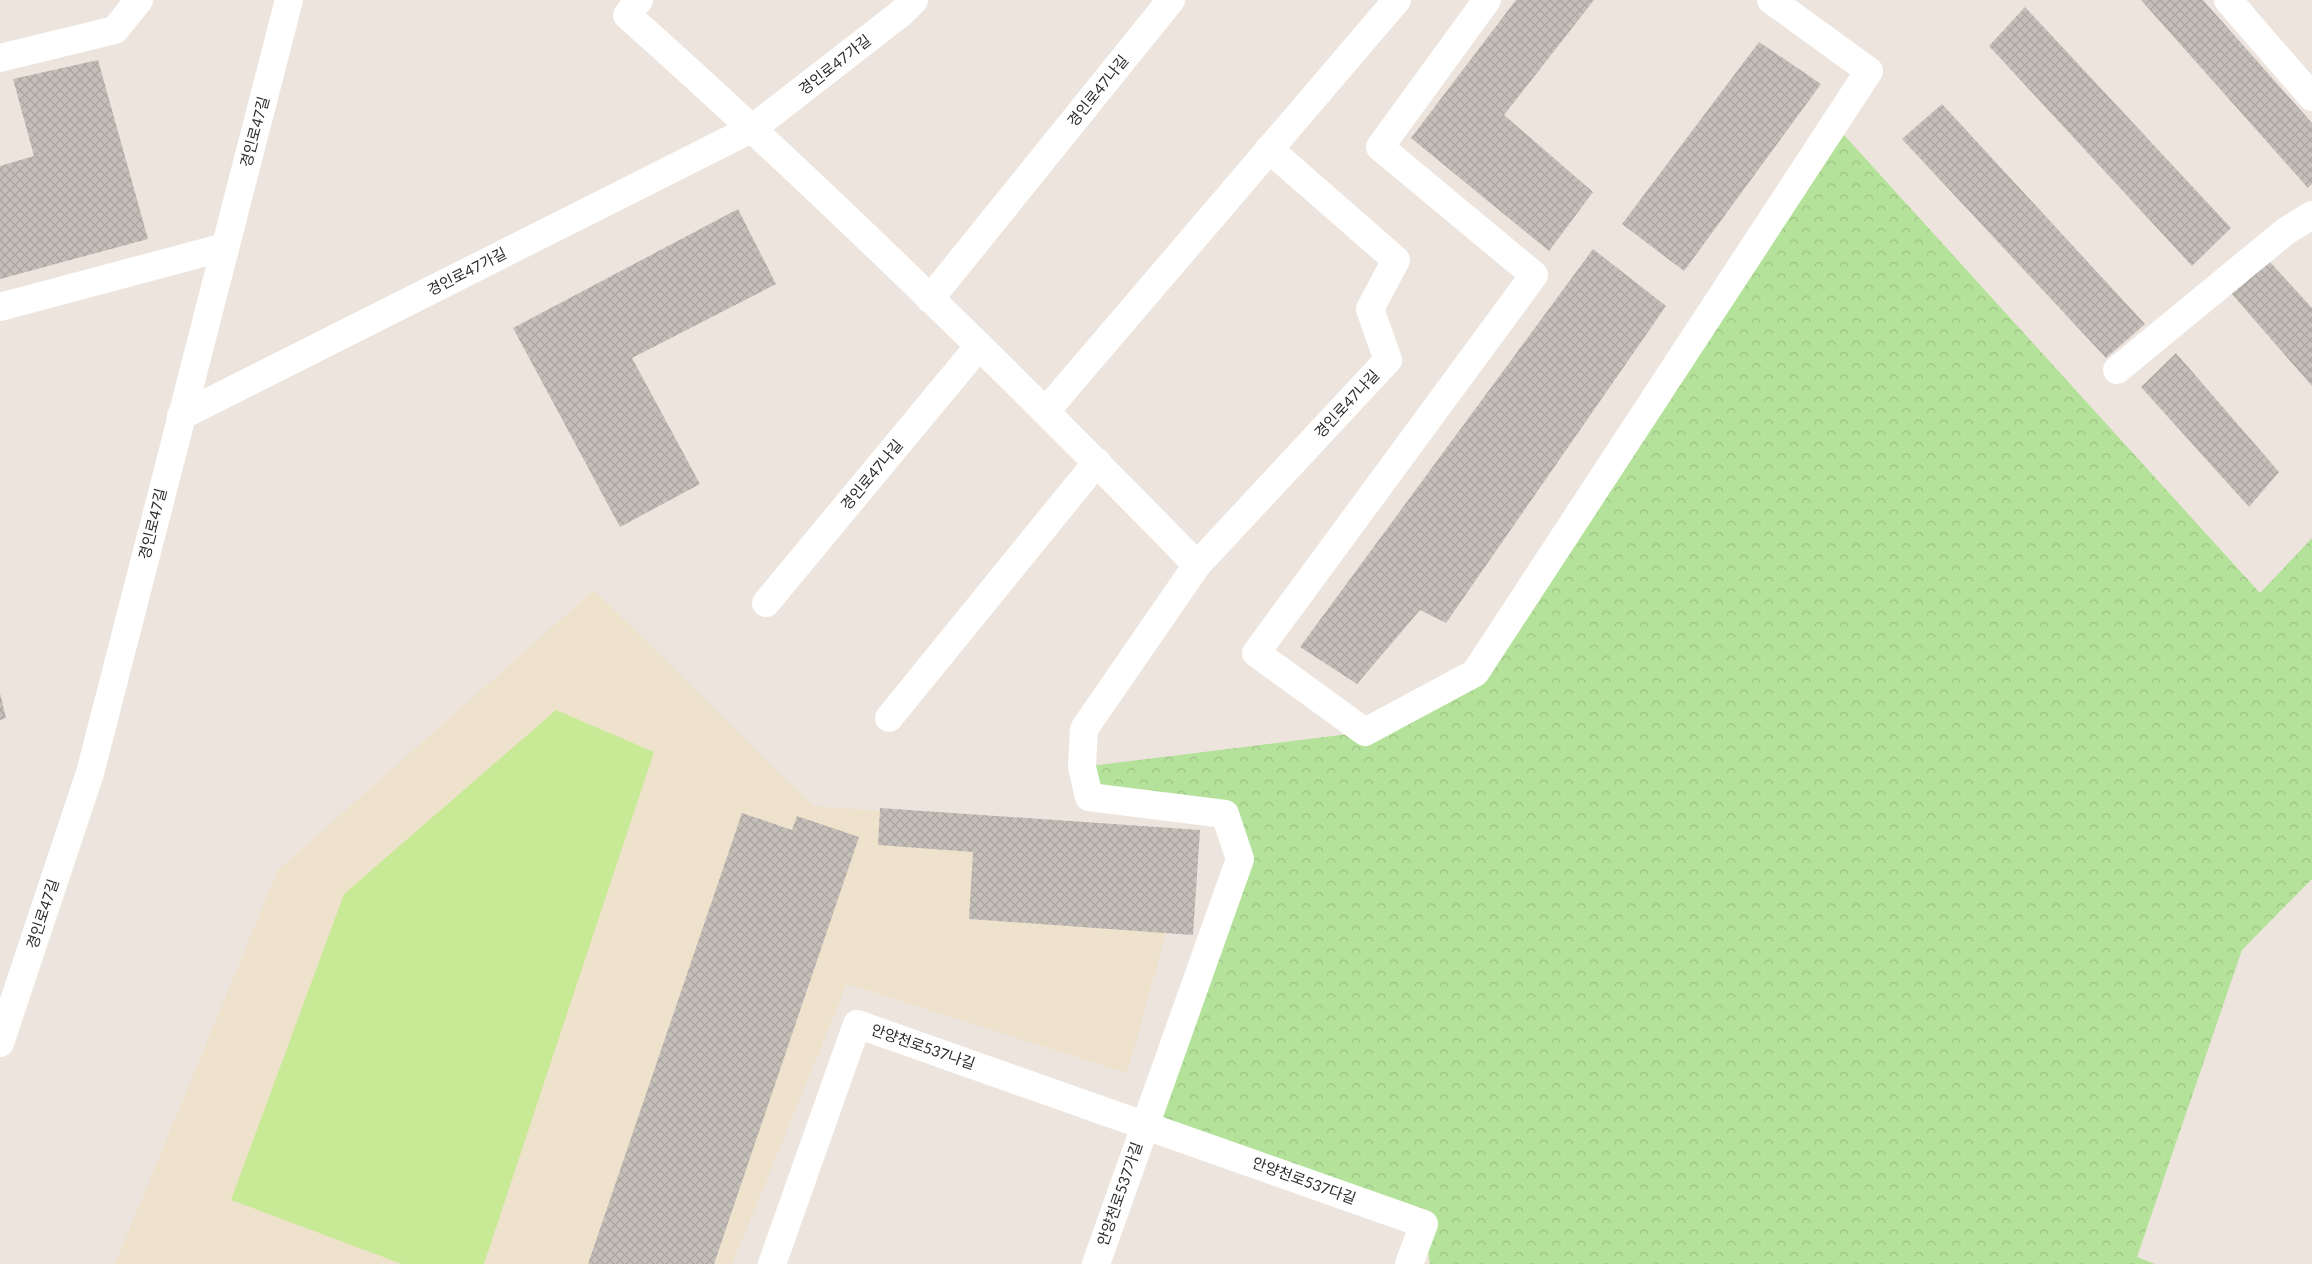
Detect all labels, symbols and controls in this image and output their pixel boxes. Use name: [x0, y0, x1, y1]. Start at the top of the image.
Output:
street label: 경인로47가길: [795, 31, 874, 98]
street label: 경인로47나길: [1063, 51, 1131, 130]
street label: 경인로47길: [236, 94, 272, 169]
street label: 경인로47가길: [424, 243, 509, 299]
street label: 경인로47나길: [1310, 366, 1382, 441]
street label: 경인로47나길: [837, 435, 906, 513]
street label: 경인로47길: [135, 486, 170, 561]
street label: 경인로47길: [22, 876, 62, 951]
street label: 안양천로537나길: [869, 1020, 978, 1072]
street label: 안양천로537가길: [1093, 1139, 1145, 1248]
street label: 안양천로537다길: [1250, 1153, 1359, 1207]

